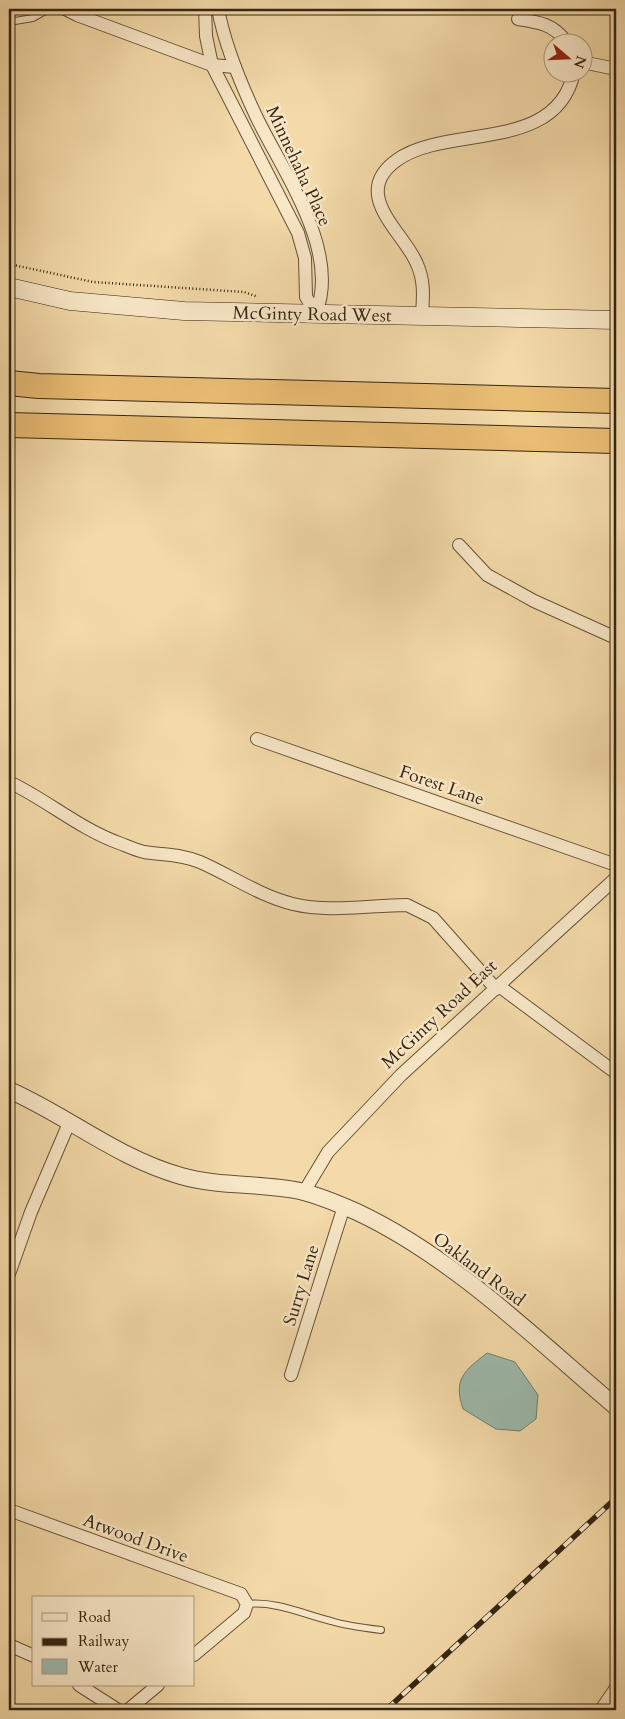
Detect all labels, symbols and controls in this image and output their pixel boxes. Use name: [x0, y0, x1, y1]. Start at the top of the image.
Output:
north arrow: [542, 32, 592, 82]
text: N: [569, 53, 591, 71]
street label: Minnehaha Place: [260, 102, 337, 230]
street label: McGinty Road West: [232, 301, 392, 328]
street label: Forest Lane: [396, 759, 488, 812]
street label: McGinty Road East: [376, 954, 503, 1075]
street label: Oakland Road: [427, 1226, 530, 1313]
street label: Surry Lane: [277, 1242, 326, 1329]
street label: Atwood Drive: [80, 1508, 192, 1569]
legend: [32, 1596, 195, 1686]
text: Road: [78, 1607, 111, 1627]
text: Railway: [78, 1631, 129, 1651]
text: Water: [77, 1657, 119, 1677]

